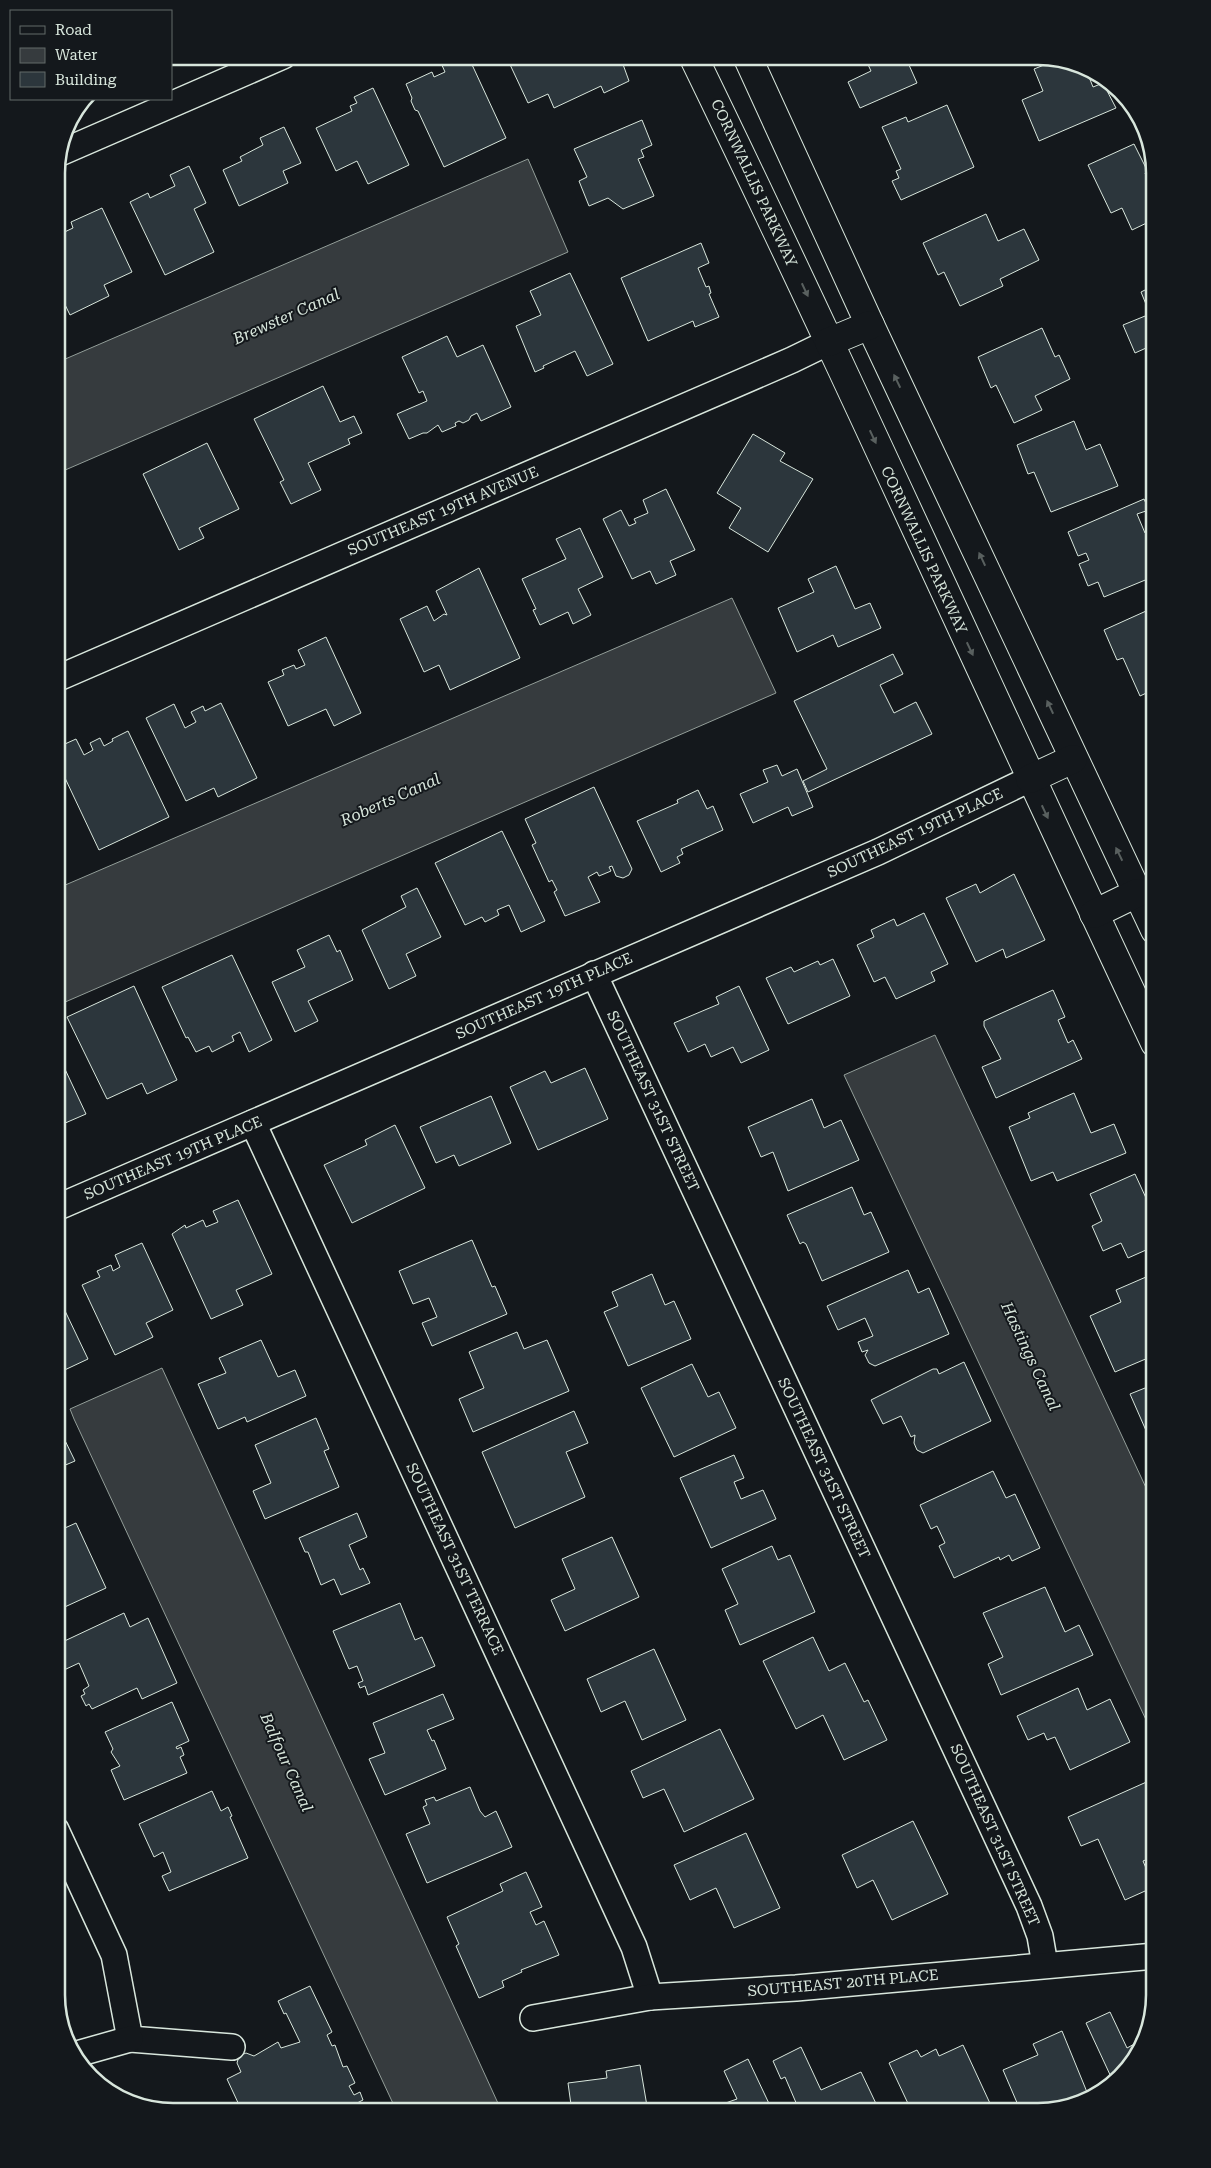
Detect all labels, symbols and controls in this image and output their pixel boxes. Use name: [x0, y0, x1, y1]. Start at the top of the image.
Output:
legend: [10, 10, 172, 100]
text: Road: [55, 21, 92, 39]
text: Water: [55, 46, 97, 64]
text: Building: [55, 71, 117, 89]
street label: CORNWALLIS PARKWAY: [707, 96, 801, 270]
one-way arrow: [801, 283, 809, 297]
water label: Brewster Canal: [229, 284, 343, 349]
one-way arrow: [893, 374, 901, 388]
one-way arrow: [869, 430, 877, 444]
street label: SOUTHEAST 19TH AVENUE: [345, 463, 541, 559]
street label: CORNWALLIS PARKWAY: [877, 463, 971, 637]
one-way arrow: [978, 552, 986, 566]
one-way arrow: [966, 642, 974, 656]
one-way arrow: [1045, 700, 1053, 714]
water label: Roberts Canal: [336, 769, 443, 830]
street label: SOUTHEAST 19TH PLACE: [824, 784, 1006, 882]
one-way arrow: [1042, 805, 1050, 819]
one-way arrow: [1115, 847, 1123, 861]
street label: SOUTHEAST 19TH PLACE: [453, 949, 635, 1043]
street label: SOUTHEAST 31ST STREET: [603, 1008, 703, 1194]
street label: SOUTHEAST 19TH PLACE: [81, 1112, 265, 1204]
water label: Hastings Canal: [997, 1298, 1064, 1414]
street label: SOUTHEAST 31ST STREET: [774, 1375, 874, 1561]
street label: SOUTHEAST 31ST TERRACE: [402, 1460, 508, 1658]
water label: Balfour Canal: [256, 1709, 317, 1815]
street label: SOUTHEAST 31ST STREET: [947, 1741, 1043, 1929]
street label: SOUTHEAST 20TH PLACE: [747, 1966, 939, 2000]

